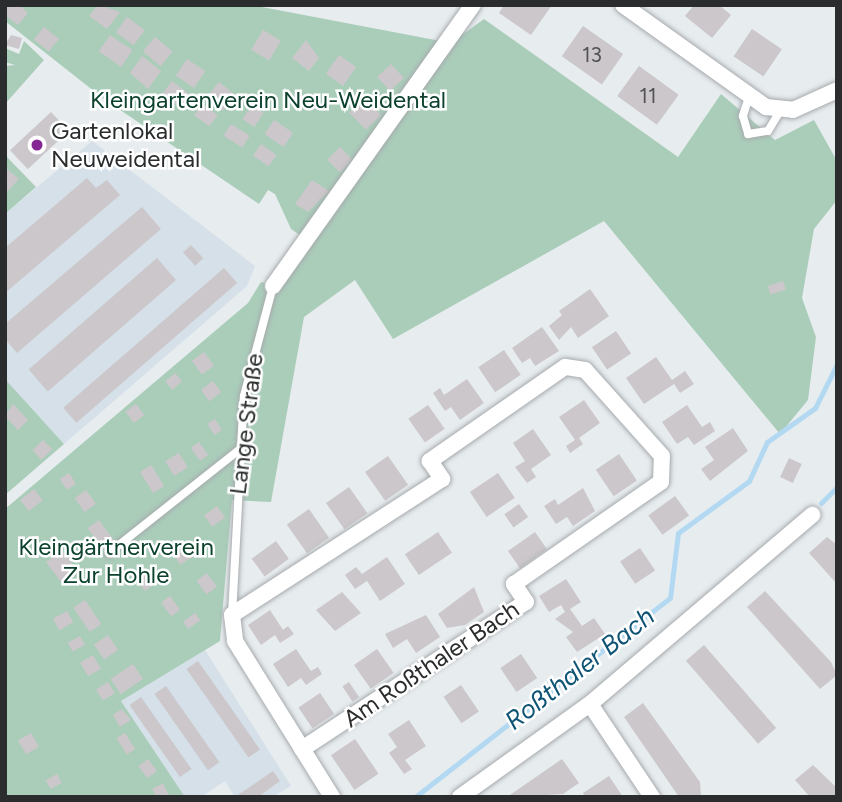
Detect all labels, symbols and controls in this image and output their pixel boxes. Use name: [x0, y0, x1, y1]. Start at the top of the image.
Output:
house number: 13: [582, 42, 602, 68]
house number: 11: [639, 83, 657, 109]
park label: Kleingartenverein Neu-Weidental: [90, 86, 446, 114]
place label: Gartenlokal Neuweidental: [51, 117, 200, 173]
marker: Gartenlokal Neuweidental: [29, 137, 45, 153]
street label: Lange Straße: [223, 352, 269, 496]
park label: Kleingärtnerverein Zur Hohle: [18, 533, 214, 589]
street label: Am Roßthaler Bach: [338, 595, 524, 733]
water label: Roßthaler Bach: [499, 601, 661, 737]

